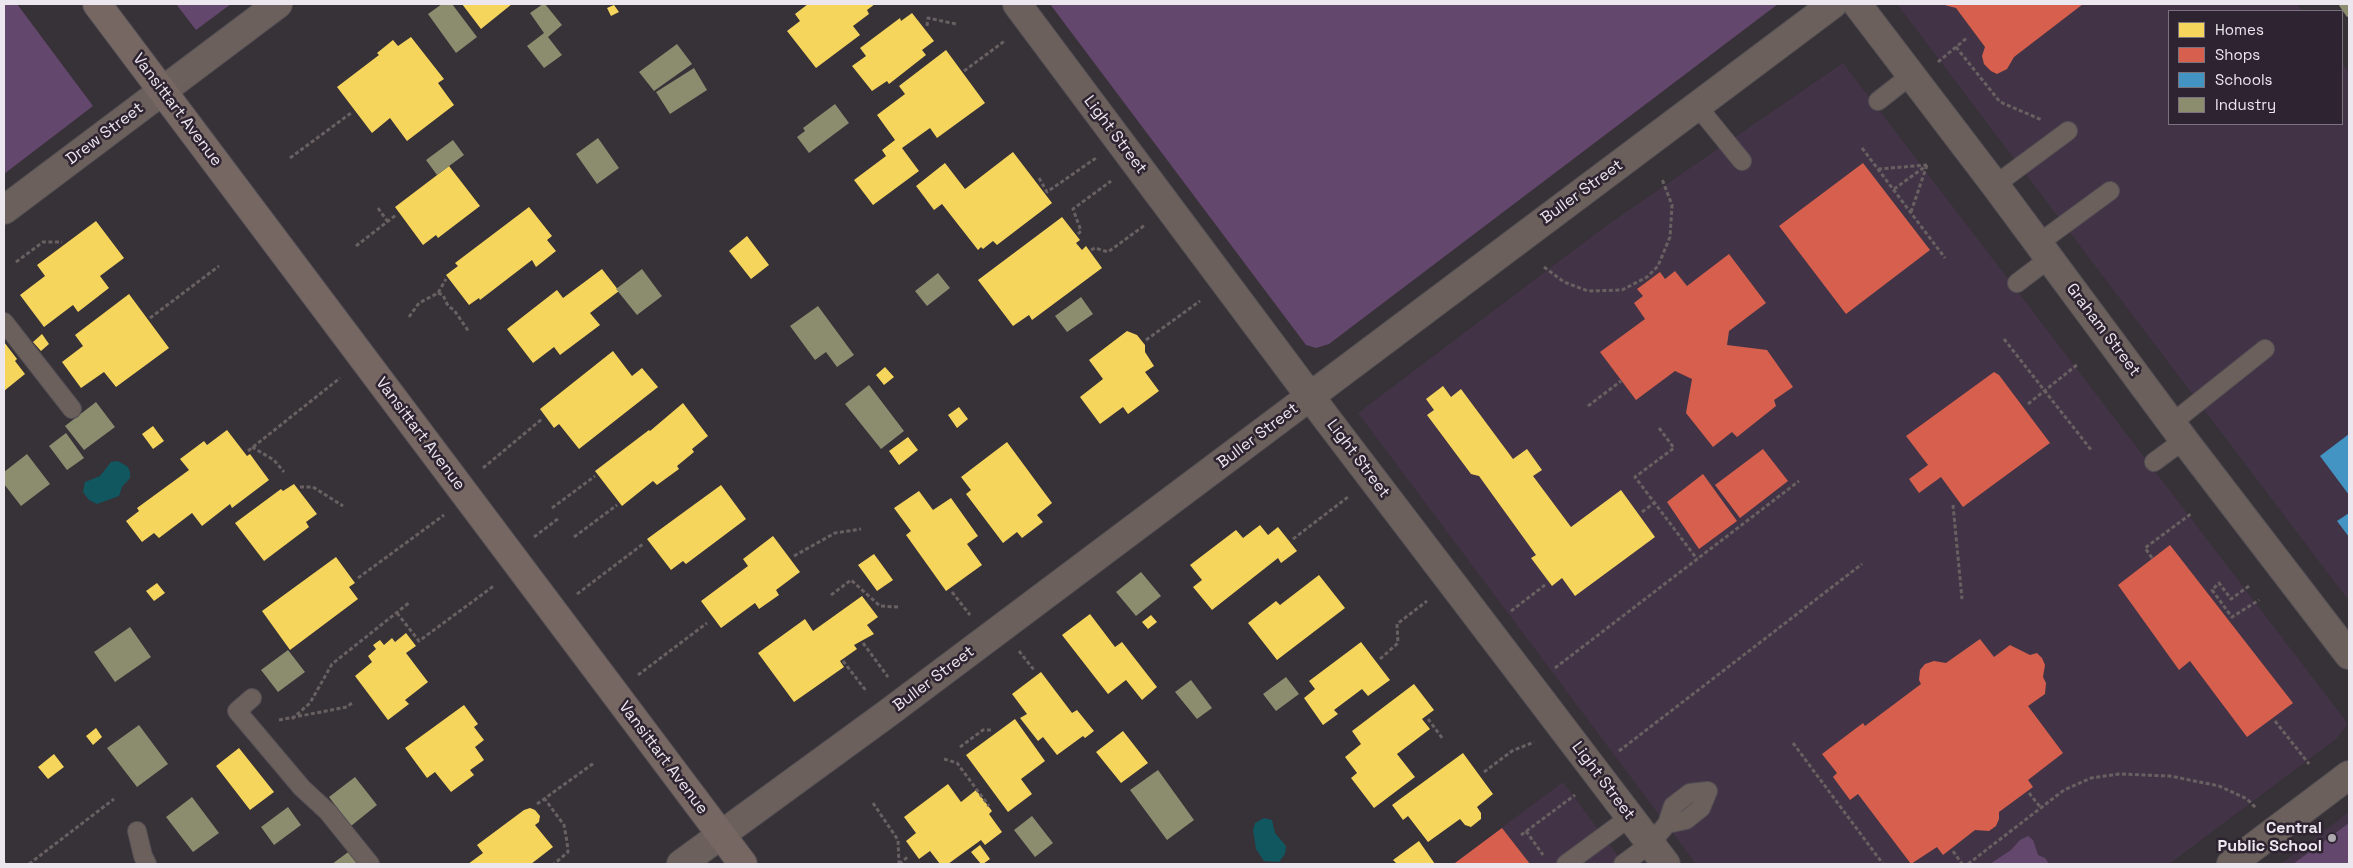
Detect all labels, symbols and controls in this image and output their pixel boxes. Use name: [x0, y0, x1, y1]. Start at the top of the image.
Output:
legend: [2168, 10, 2343, 125]
text: Homes: [2215, 20, 2264, 39]
text: Shops: [2215, 45, 2260, 64]
street label: Vansittart Avenue: [128, 50, 226, 170]
text: Schools: [2215, 70, 2272, 89]
street label: Light Street: [1079, 92, 1151, 178]
text: Industry: [2215, 95, 2276, 114]
street label: Drew Street: [63, 99, 147, 169]
street label: Buller Street: [1537, 156, 1627, 228]
street label: Graham Street: [2062, 280, 2144, 380]
street label: Vansittart Avenue: [371, 374, 469, 494]
street label: Buller Street: [1214, 399, 1302, 473]
street label: Light Street: [1322, 416, 1394, 502]
street label: Buller Street: [890, 642, 978, 716]
street label: Vansittart Avenue: [614, 698, 712, 818]
street label: Light Street: [1567, 738, 1639, 824]
place label: Central Public School: [2218, 819, 2322, 857]
marker: Central Public School: [2326, 832, 2338, 844]

